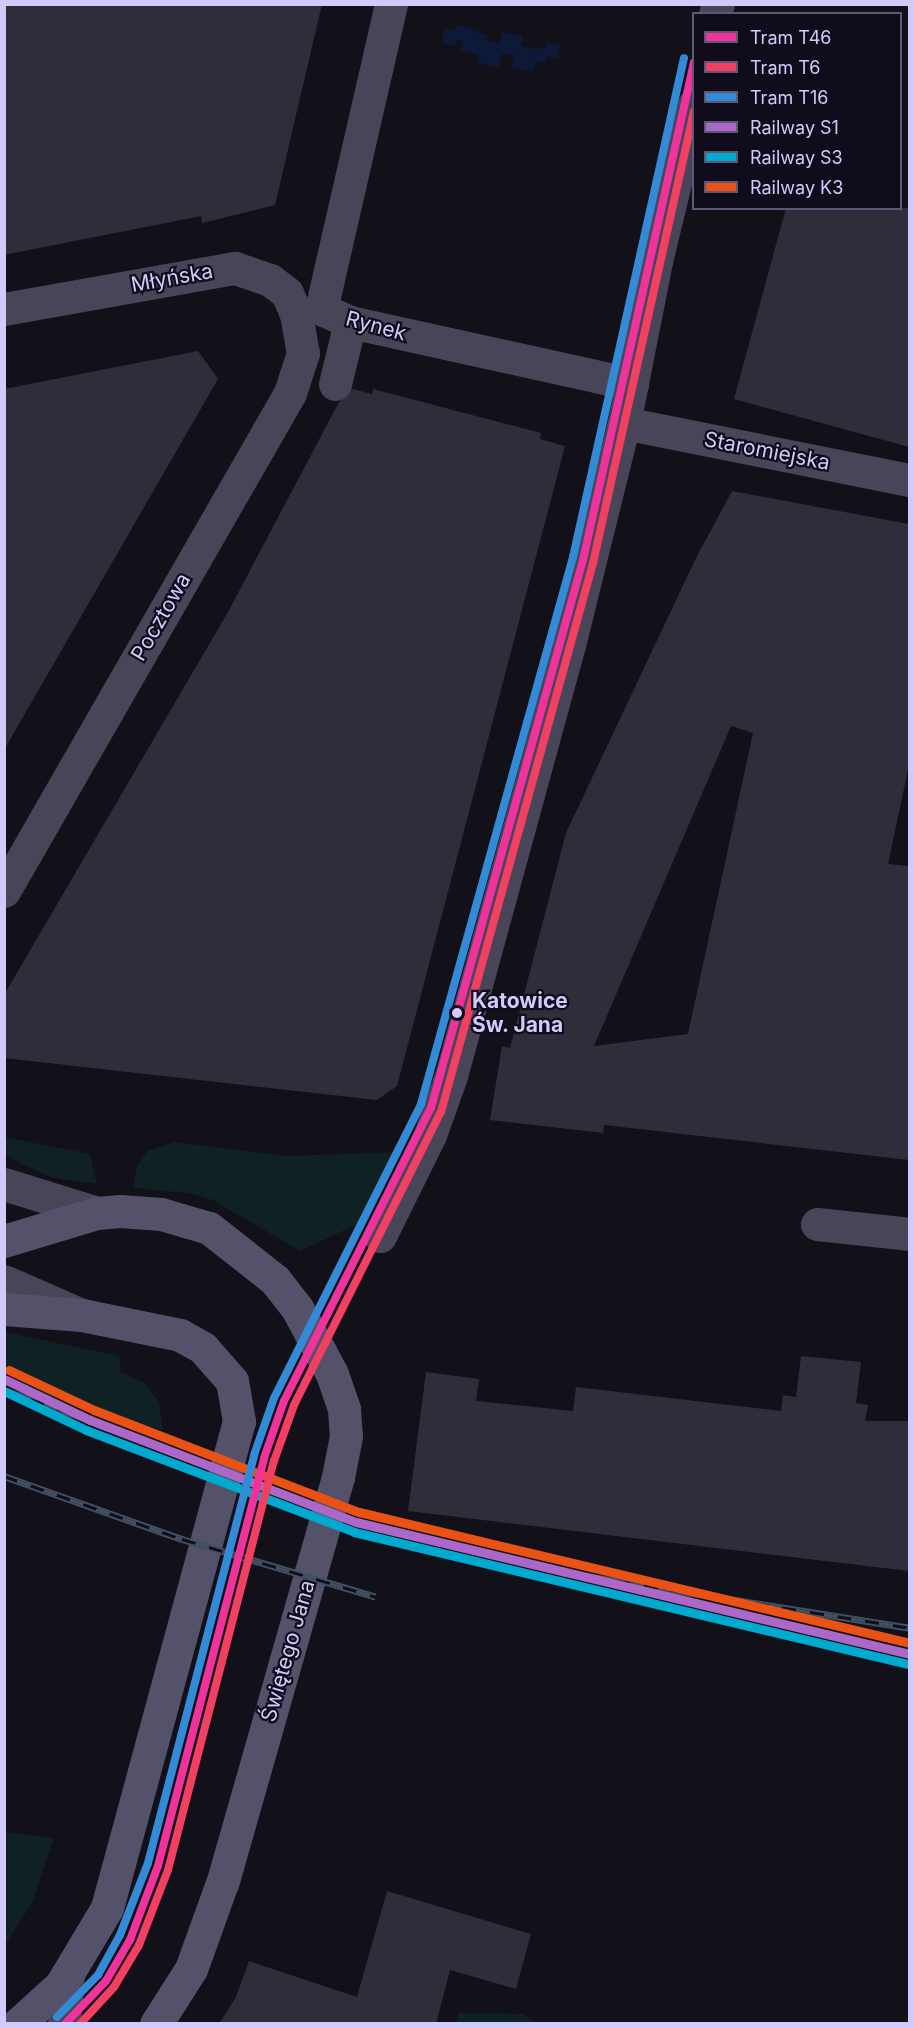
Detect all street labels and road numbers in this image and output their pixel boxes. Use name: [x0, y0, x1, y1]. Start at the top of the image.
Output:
street label: Młyńska: [129, 258, 215, 298]
street label: Rynek: [343, 306, 409, 346]
street label: Staromiejska: [702, 426, 832, 476]
street label: Pocztowa: [126, 569, 196, 665]
street label: Świętego Jana: [256, 1577, 320, 1725]

